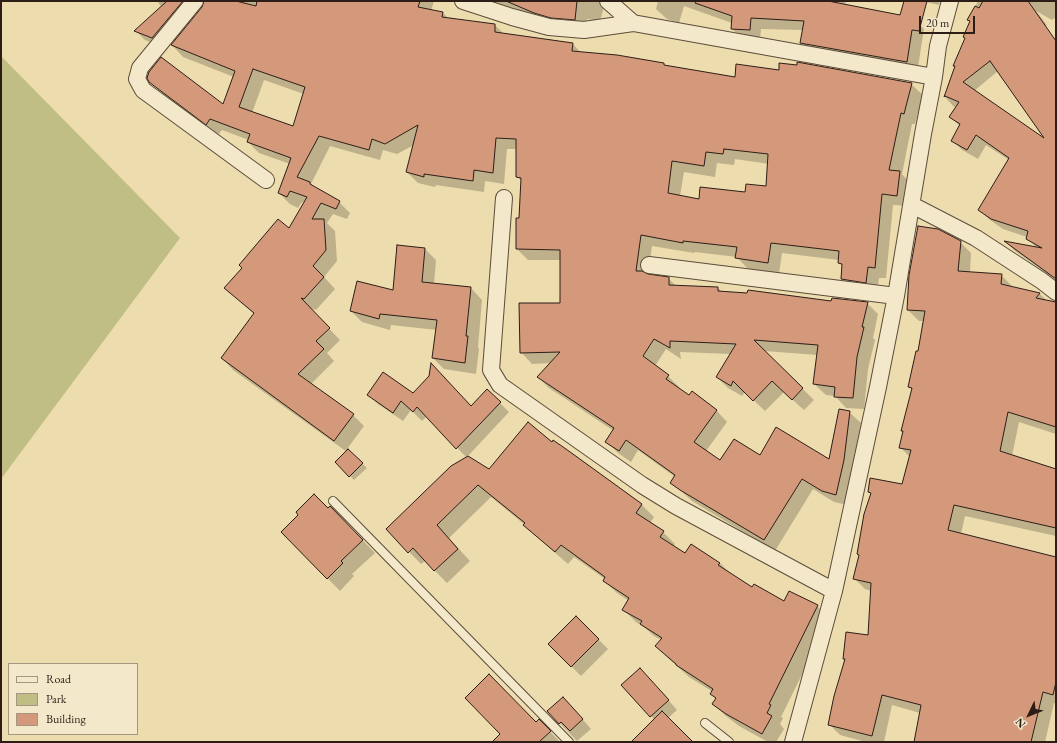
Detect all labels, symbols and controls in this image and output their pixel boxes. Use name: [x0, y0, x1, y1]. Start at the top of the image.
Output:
scale bar: [921, 8, 977, 34]
text: 20 m: [926, 15, 949, 31]
legend: [8, 663, 138, 735]
text: Road: [46, 671, 71, 687]
text: Park: [46, 691, 66, 707]
north arrow: [1009, 695, 1049, 735]
text: Building: [46, 711, 86, 727]
text: N: [1012, 715, 1028, 731]

